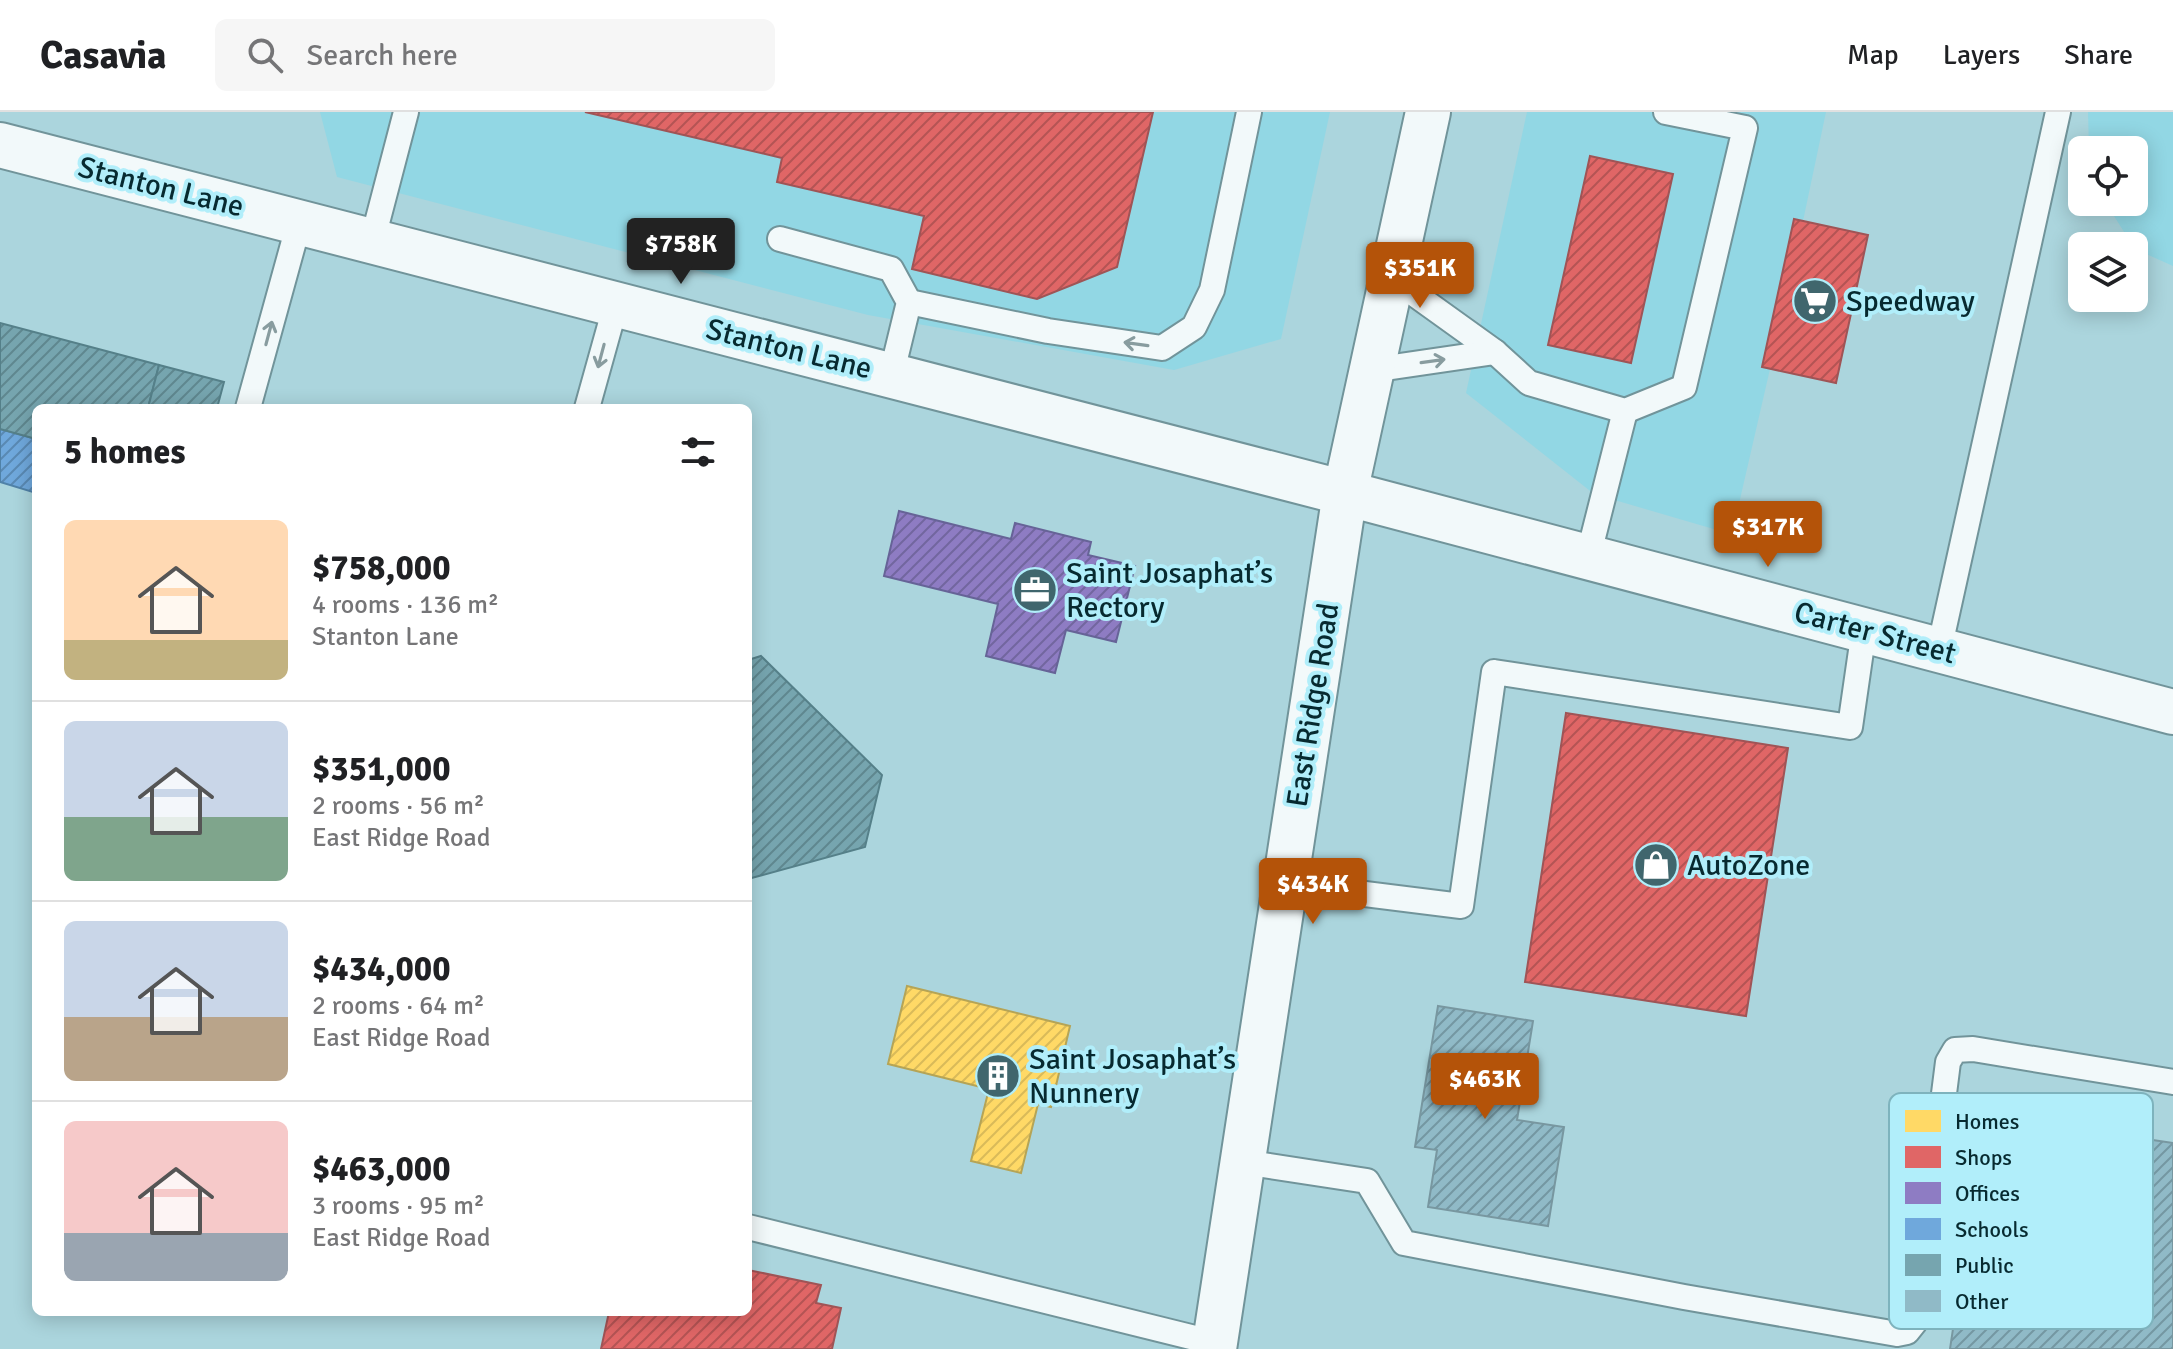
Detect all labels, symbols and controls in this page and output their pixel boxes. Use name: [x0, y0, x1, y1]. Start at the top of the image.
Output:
search box: [215, 19, 775, 91]
text: Casavia: [40, 32, 167, 79]
icon: search: [243, 33, 287, 77]
text: Search here: [307, 37, 458, 74]
text: Map: [1847, 38, 1899, 72]
text: Layers: [1943, 38, 2020, 72]
text: Share: [2064, 38, 2133, 72]
map controls: [2068, 136, 2148, 312]
button: locate: [2068, 136, 2148, 216]
street label: Stanton Lane: [74, 149, 248, 225]
pin: $758K: [625, 218, 737, 286]
text: $758K: [645, 228, 717, 260]
button: layers: [2068, 232, 2148, 312]
pin: $351K: [1364, 242, 1476, 310]
text: $351K: [1384, 252, 1456, 284]
supermarket icon: Speedway: [1791, 277, 1839, 325]
place label: Speedway: [1846, 283, 1975, 320]
street label: Stanton Lane: [702, 311, 876, 387]
one-way arrow: [262, 320, 277, 346]
one-way arrow: [1124, 336, 1149, 351]
one-way arrow: [593, 343, 608, 369]
one-way arrow: [1420, 353, 1445, 368]
icon: filters: [676, 430, 720, 474]
text: 5 homes: [64, 431, 185, 473]
pin: $317K: [1712, 501, 1824, 569]
text: $317K: [1732, 511, 1804, 543]
text: $758,000: [312, 547, 451, 589]
icon: home: [128, 552, 224, 648]
place label: Saint Josaphat’s Rectory: [1066, 555, 1273, 626]
office icon: Saint Josaphat’s Rectory: [1011, 566, 1059, 614]
text: 4 rooms · 136 m²: [312, 589, 499, 621]
street label: Carter Street: [1790, 594, 1960, 672]
street label: East Ridge Road: [1279, 600, 1347, 810]
text: Stanton Lane: [312, 621, 459, 653]
text: $351,000: [312, 748, 451, 790]
icon: home: [128, 753, 224, 849]
text: 2 rooms · 56 m²: [312, 790, 485, 822]
text: East Ridge Road: [312, 822, 490, 854]
shop icon: AutoZone: [1632, 841, 1680, 889]
place label: AutoZone: [1687, 847, 1810, 884]
pin: $434K: [1257, 858, 1369, 926]
text: $434K: [1277, 868, 1349, 900]
text: $434,000: [312, 948, 451, 990]
icon: home: [128, 953, 224, 1049]
text: 2 rooms · 64 m²: [312, 990, 485, 1022]
text: East Ridge Road: [312, 1022, 490, 1054]
place label: Saint Josaphat’s Nunnery: [1029, 1041, 1236, 1112]
building icon: Saint Josaphat’s Nunnery: [974, 1052, 1022, 1100]
pin: $463K: [1429, 1053, 1541, 1121]
text: $463K: [1449, 1063, 1521, 1095]
legend: [1889, 1093, 2153, 1329]
text: Homes: [1955, 1108, 2019, 1135]
text: Shops: [1955, 1144, 2012, 1171]
text: $463,000: [312, 1148, 451, 1190]
icon: home: [128, 1153, 224, 1249]
text: Offices: [1955, 1180, 2020, 1207]
text: 3 rooms · 95 m²: [312, 1190, 485, 1222]
text: Schools: [1955, 1216, 2029, 1243]
text: East Ridge Road: [312, 1222, 490, 1254]
text: Public: [1955, 1252, 2014, 1279]
text: Other: [1955, 1288, 2008, 1315]

